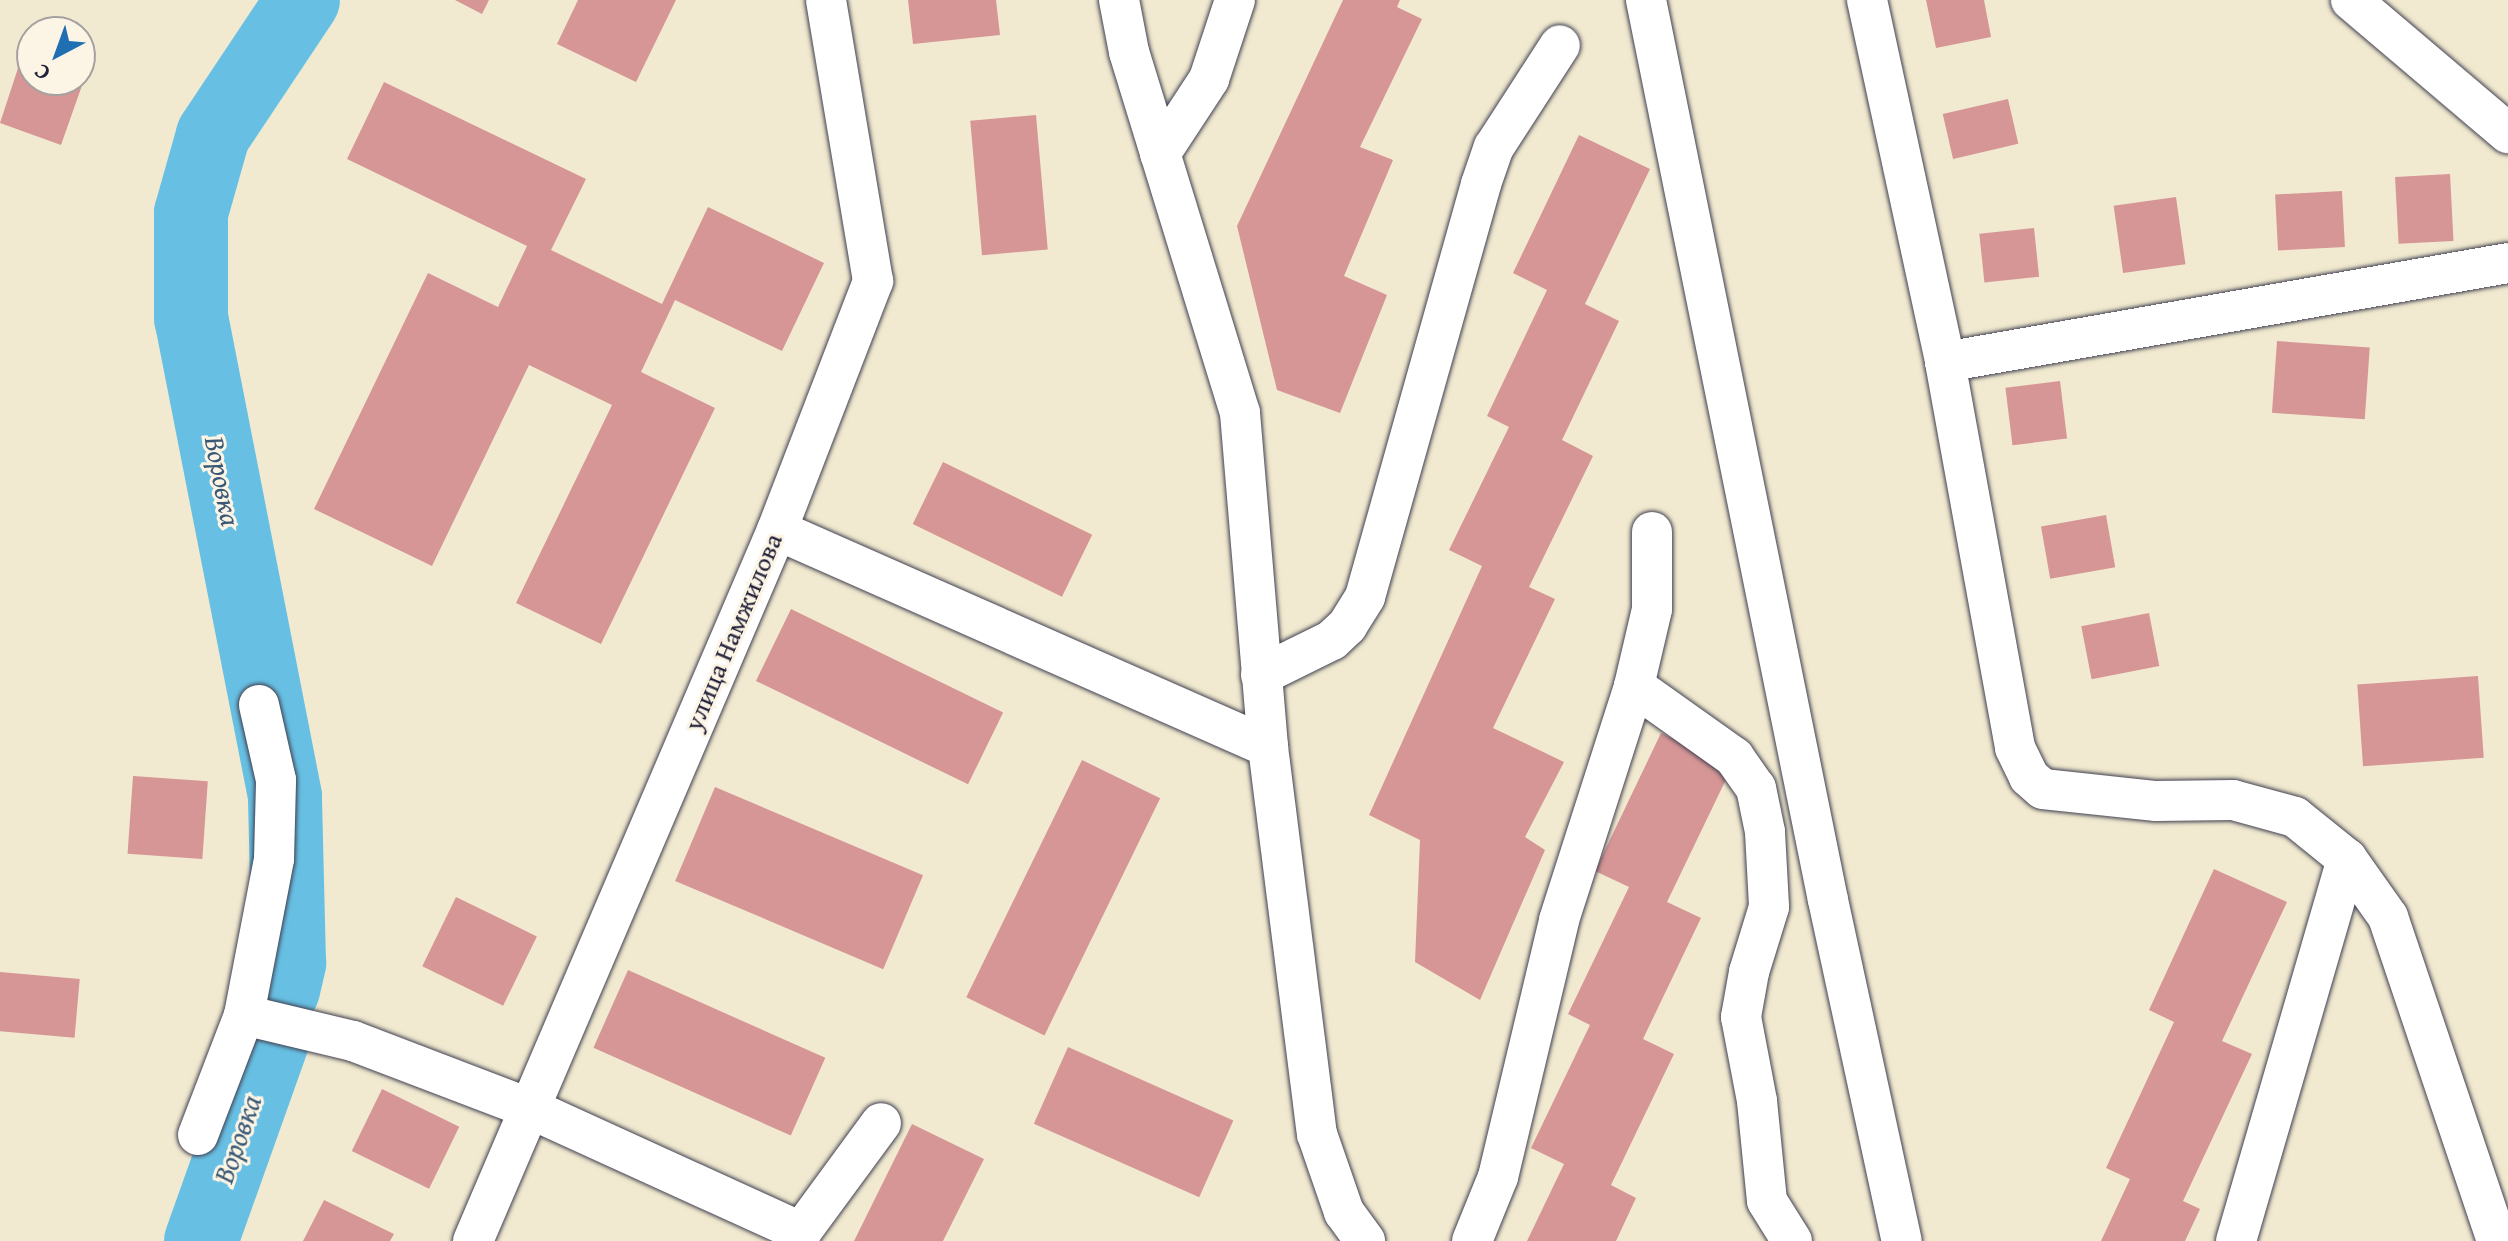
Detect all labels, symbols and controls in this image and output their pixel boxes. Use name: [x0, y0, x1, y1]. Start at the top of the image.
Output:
north arrow: [16, 16, 96, 96]
text: С: [26, 56, 57, 89]
water label: Воровка: [198, 433, 248, 529]
street label: улица Намжилова: [677, 529, 789, 735]
water label: Воровка: [206, 1091, 268, 1187]

